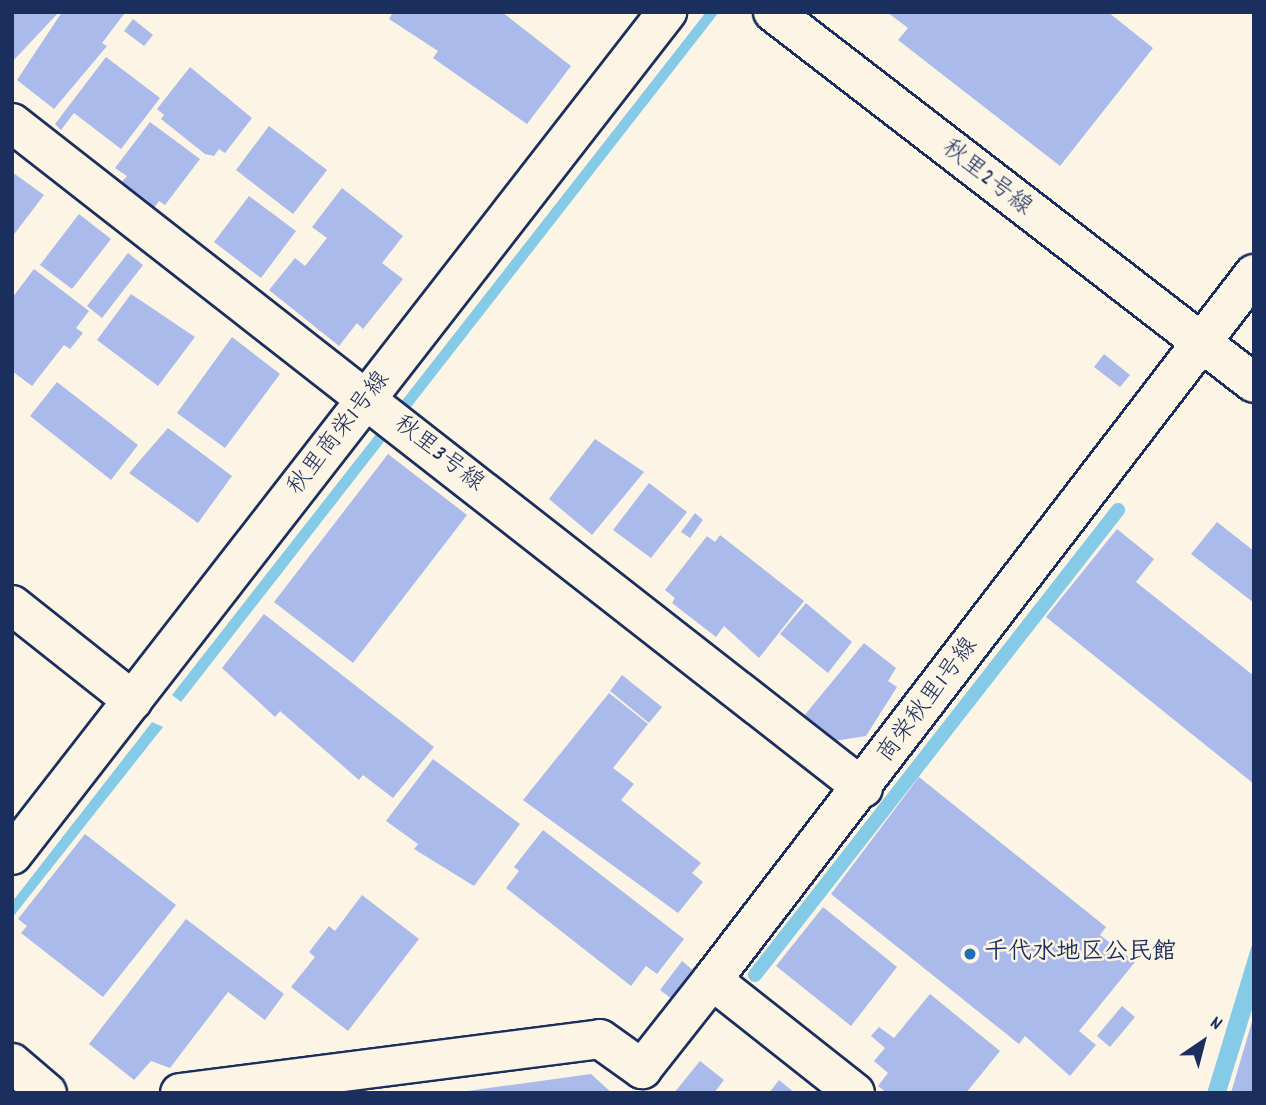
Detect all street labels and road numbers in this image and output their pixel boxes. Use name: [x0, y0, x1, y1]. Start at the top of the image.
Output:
street label: 秋里2号線: [935, 135, 1037, 223]
street label: 秋里商栄1号線: [283, 366, 397, 502]
street label: 秋里3号線: [387, 411, 489, 499]
street label: 商栄秋里1号線: [873, 633, 985, 769]

